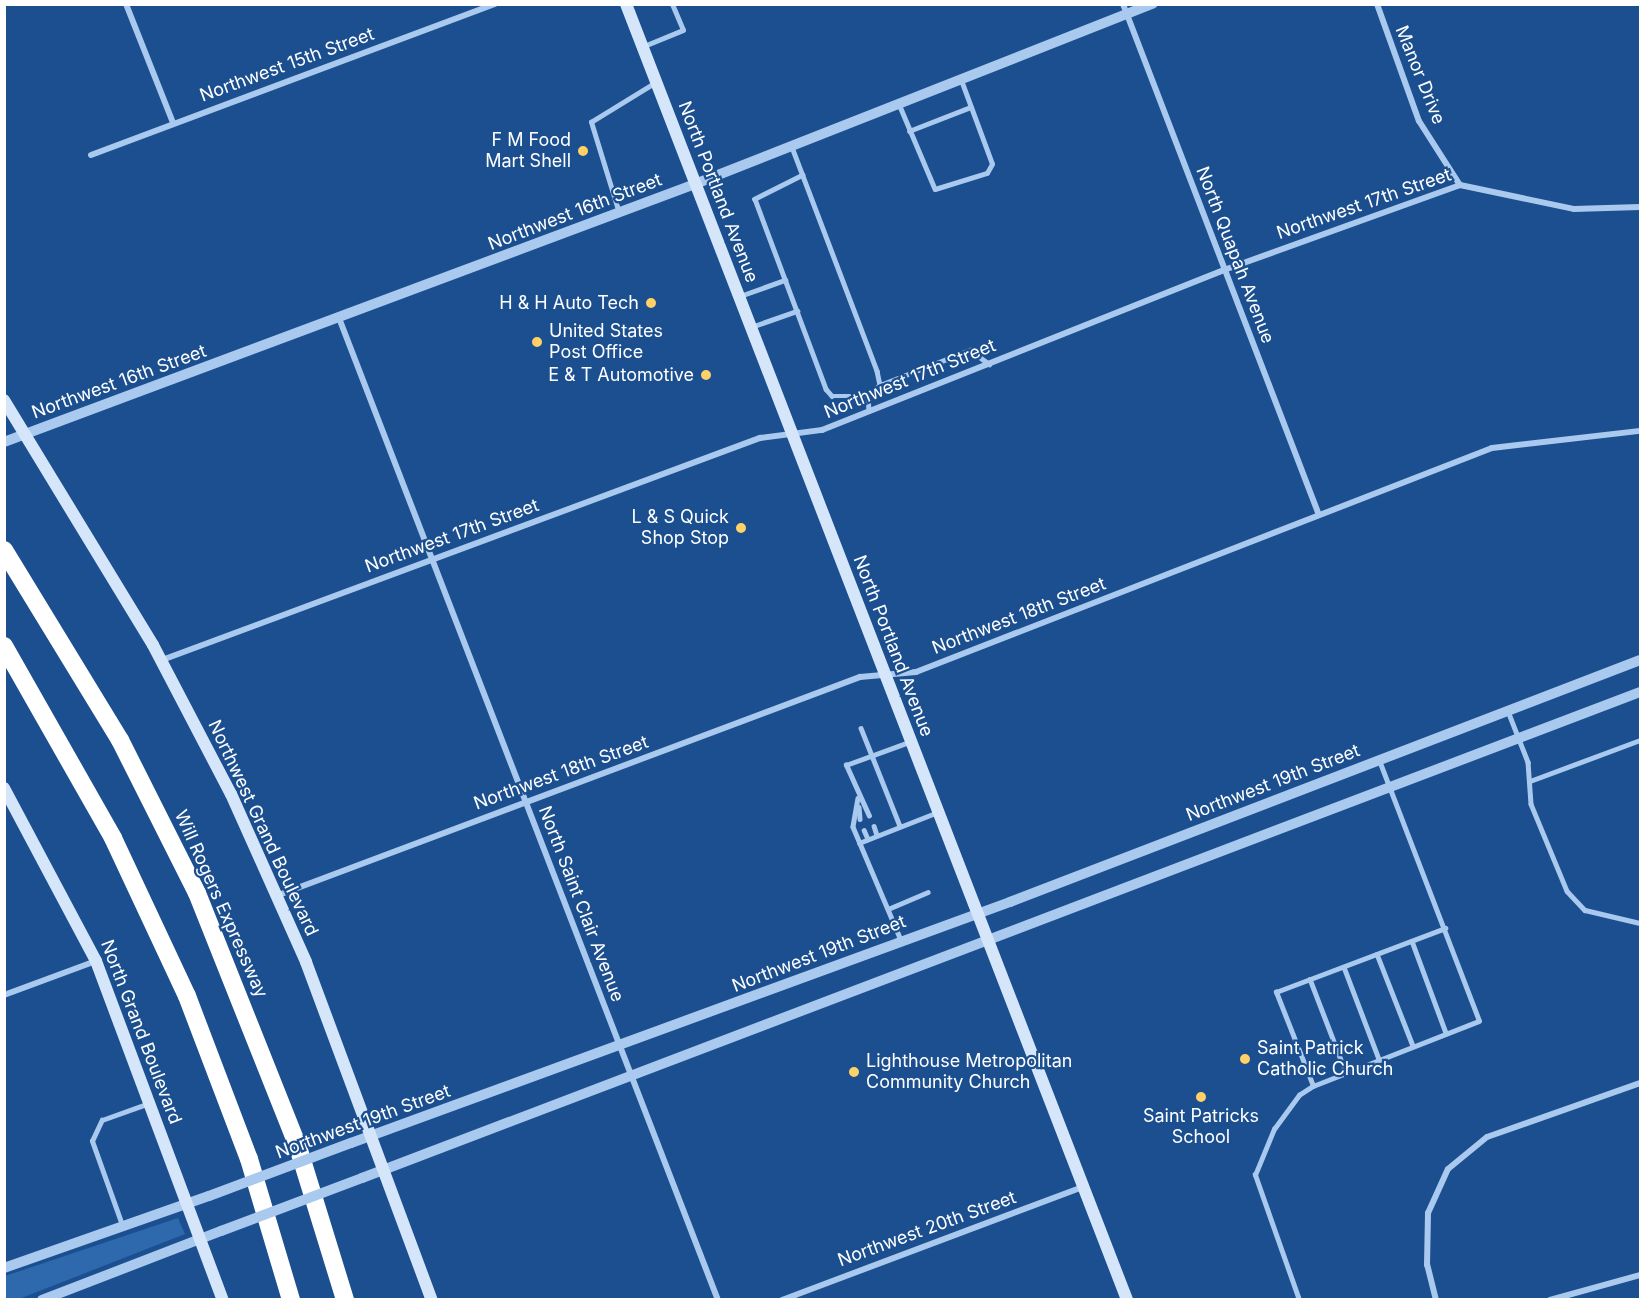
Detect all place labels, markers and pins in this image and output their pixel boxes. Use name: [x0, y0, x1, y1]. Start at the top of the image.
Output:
place label: F M Food Mart Shell: [485, 130, 571, 172]
marker: F M Food Mart Shell: [576, 144, 590, 158]
place label: H & H Auto Tech: [499, 292, 639, 314]
marker: H & H Auto Tech: [644, 296, 658, 310]
place label: United States Post Office: [549, 321, 663, 364]
marker: United States Post Office: [530, 335, 544, 349]
place label: E & T Automotive: [548, 364, 694, 386]
marker: E & T Automotive: [699, 368, 713, 382]
place label: L & S Quick Shop Stop: [632, 507, 729, 550]
marker: L & S Quick Shop Stop: [734, 521, 748, 535]
place label: Saint Patrick Catholic Church: [1257, 1038, 1393, 1080]
place label: Lighthouse Metropolitan Community Church: [866, 1051, 1072, 1094]
marker: Saint Patrick Catholic Church: [1238, 1052, 1252, 1066]
marker: Lighthouse Metropolitan Community Church: [847, 1065, 861, 1079]
marker: Saint Patricks School: [1194, 1090, 1208, 1104]
place label: Saint Patricks School: [1143, 1106, 1259, 1148]

